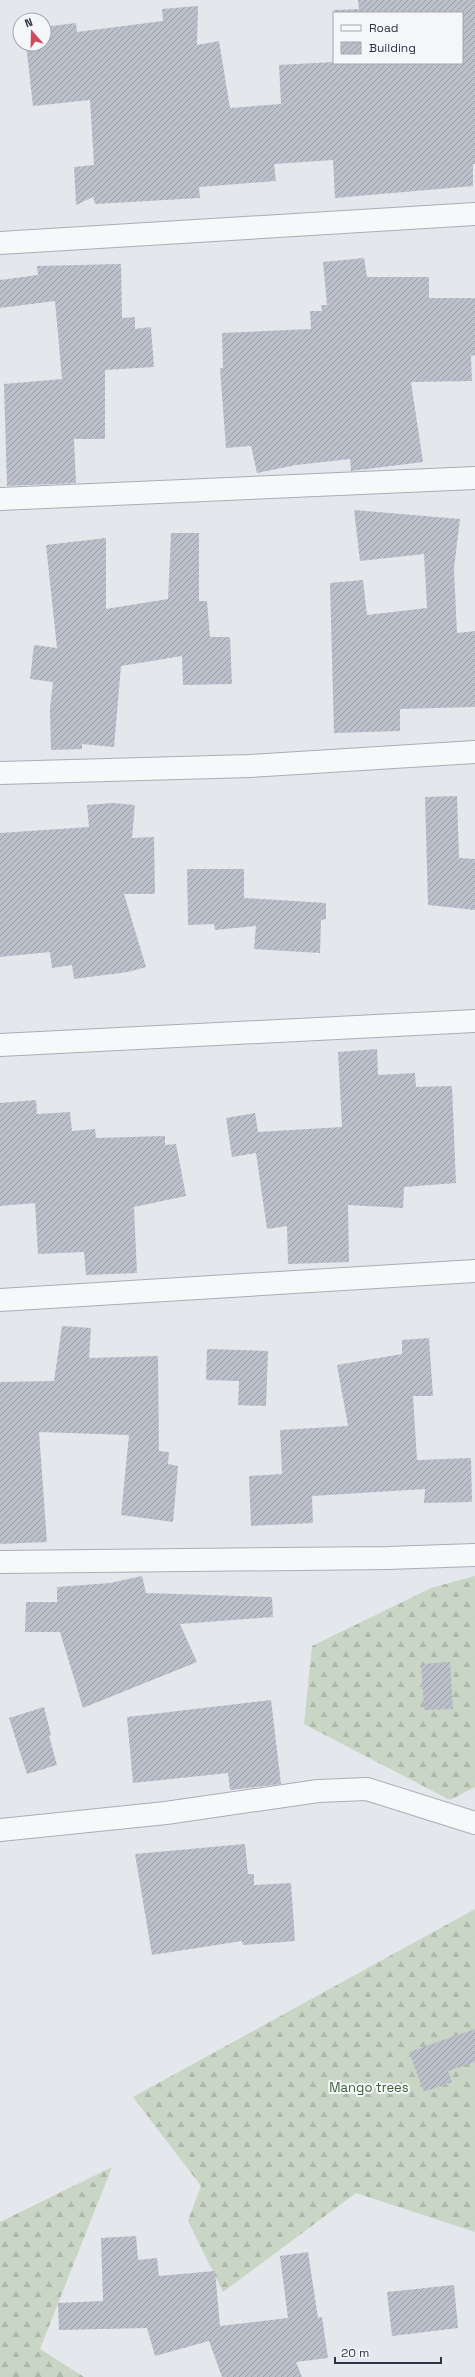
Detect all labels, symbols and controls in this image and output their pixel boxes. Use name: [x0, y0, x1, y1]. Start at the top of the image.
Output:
north arrow: [12, 12, 52, 52]
legend: [333, 12, 463, 64]
text: N: [23, 15, 34, 30]
text: Road: [369, 20, 398, 36]
text: Building: [369, 40, 416, 56]
park label: Mango trees: [329, 2079, 409, 2096]
scale bar: [335, 2339, 441, 2365]
text: 20 m: [341, 2345, 369, 2361]

